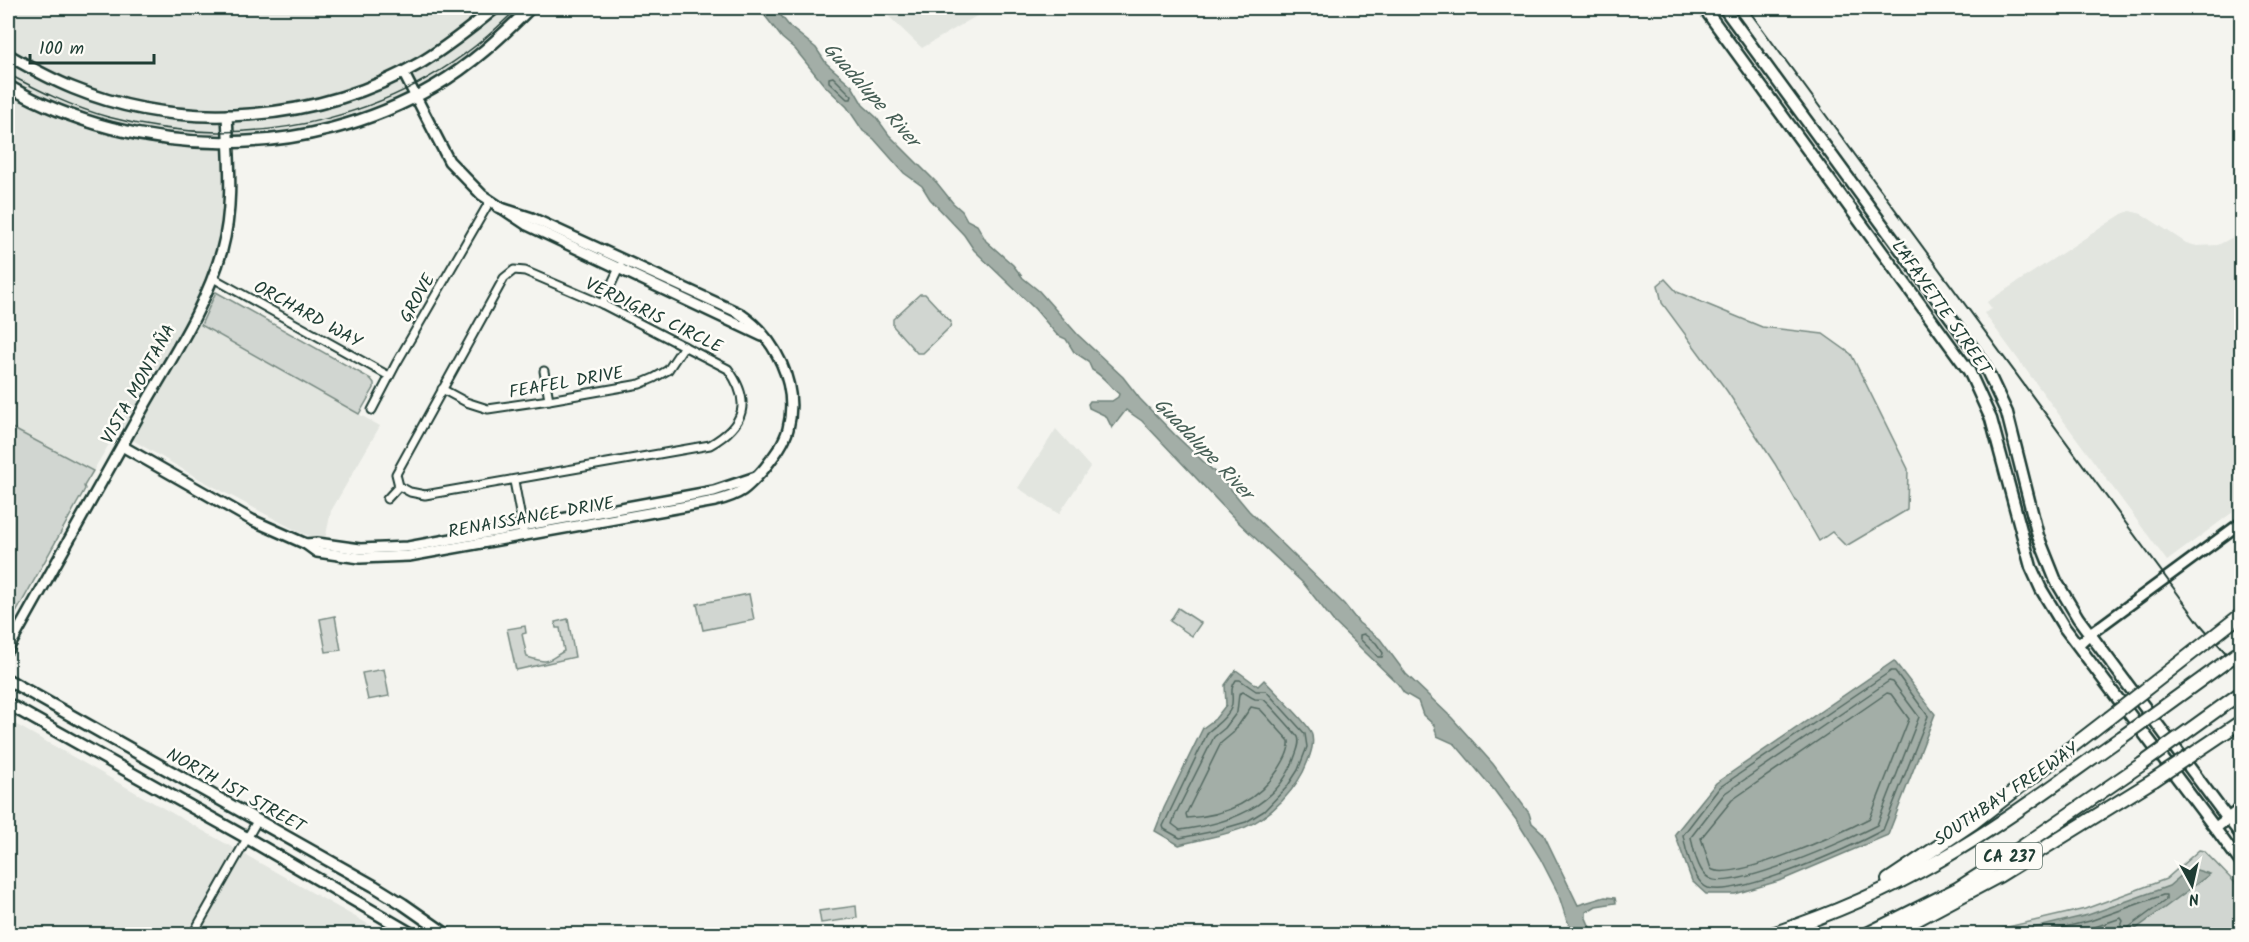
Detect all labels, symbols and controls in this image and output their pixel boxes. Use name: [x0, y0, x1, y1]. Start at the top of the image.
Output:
scale bar: [30, 27, 154, 65]
text: 100 m: [39, 35, 84, 64]
water label: Guadalupe River: [814, 36, 930, 158]
street label: LAFAYETTE STREET: [1883, 234, 1999, 383]
street label: GROVE: [393, 268, 444, 329]
street label: VERDIGRIS CIRCLE: [580, 271, 727, 362]
street label: ORCHARD WAY: [248, 274, 367, 357]
street label: VISTA MONTAÑA: [94, 319, 184, 450]
street label: FEAFEL DRIVE: [507, 359, 626, 408]
water label: Guadalupe River: [1145, 391, 1263, 511]
street label: RENAISSANCE DRIVE: [446, 490, 617, 547]
street label: SOUTHBAY FREEWAY: [1929, 736, 2086, 855]
street label: NORTH 1ST STREET: [160, 741, 311, 842]
road number: CA 237: [1976, 843, 2042, 869]
north arrow: [2162, 855, 2222, 915]
text: N: [2187, 885, 2201, 911]

